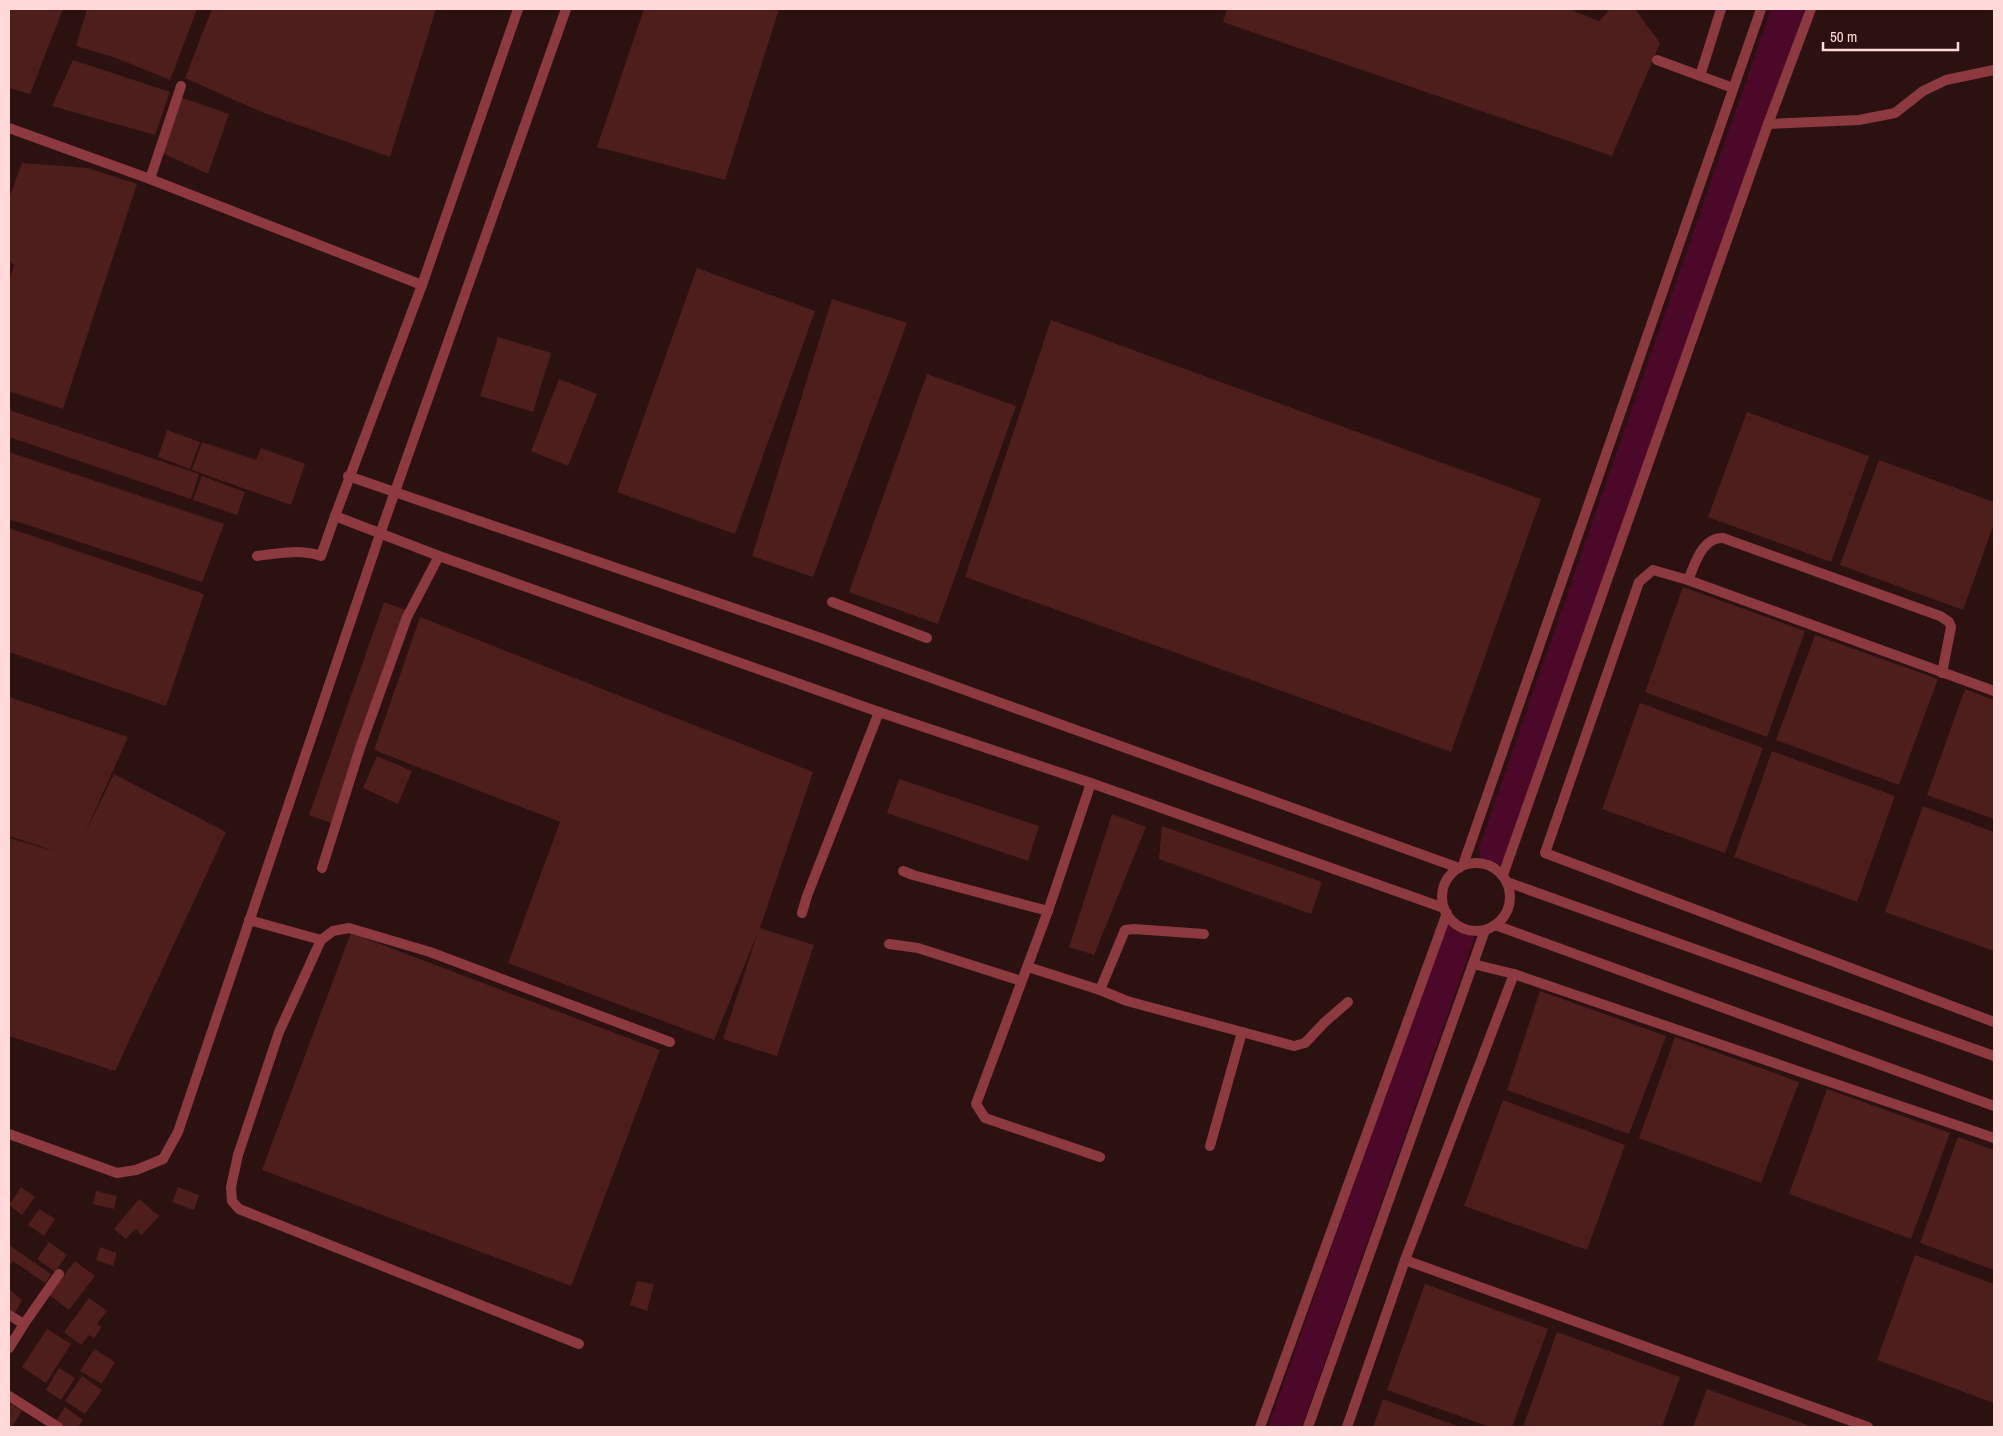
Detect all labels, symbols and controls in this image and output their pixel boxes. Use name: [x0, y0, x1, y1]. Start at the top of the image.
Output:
scale bar: [1823, 20, 1958, 52]
text: 50 m: [1830, 26, 1857, 47]

